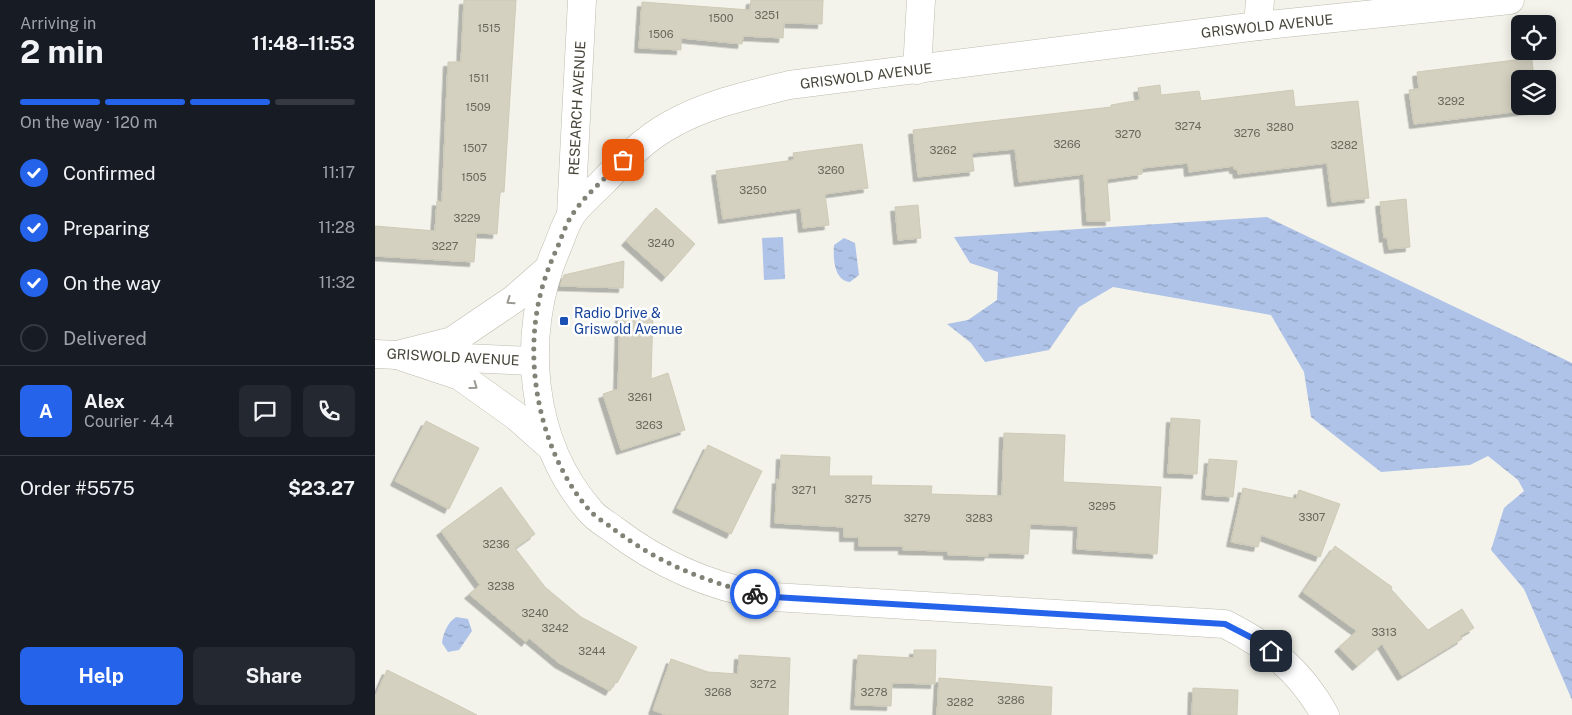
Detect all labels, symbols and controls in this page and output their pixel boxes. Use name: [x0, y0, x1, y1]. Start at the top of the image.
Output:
house number: 3251: [754, 9, 780, 21]
street label: GRISWOLD AVENUE: [1200, 11, 1334, 41]
house number: 1500: [709, 12, 734, 24]
text: Arriving in: [20, 14, 96, 33]
map controls: [1511, 15, 1556, 115]
button: locate: [1511, 15, 1556, 60]
house number: 1515: [477, 22, 501, 34]
house number: 1506: [648, 28, 674, 40]
text: 11:48–11:53: [252, 32, 355, 54]
text: 2 min: [20, 33, 104, 70]
street label: RESEARCH AVENUE: [565, 40, 589, 176]
street label: GRISWOLD AVENUE: [799, 60, 933, 92]
button: layers: [1511, 70, 1556, 115]
house number: 1511: [469, 72, 489, 84]
house number: 3292: [1438, 95, 1465, 107]
house number: 1509: [465, 101, 491, 113]
text: On the way · 120 m: [20, 113, 157, 132]
house number: 3274: [1175, 120, 1201, 132]
house number: 3280: [1266, 121, 1294, 133]
house number: 3276: [1234, 127, 1261, 139]
house number: 3270: [1115, 128, 1142, 140]
house number: 3266: [1053, 138, 1081, 150]
pin: [602, 139, 644, 181]
house number: 3282: [1330, 139, 1358, 151]
house number: 1507: [463, 142, 488, 154]
house number: 3262: [930, 144, 957, 156]
icon: bag: [609, 146, 637, 174]
icon: check: [20, 159, 48, 187]
text: Confirmed: [63, 162, 156, 184]
text: 11:17: [322, 163, 355, 182]
house number: 3260: [818, 164, 845, 176]
house number: 1505: [461, 171, 487, 183]
house number: 3250: [739, 184, 767, 196]
house number: 3229: [454, 212, 481, 224]
icon: check: [20, 214, 48, 242]
text: Preparing: [63, 217, 150, 239]
text: 11:28: [318, 218, 355, 237]
house number: 3240: [647, 237, 675, 249]
house number: 3227: [432, 240, 459, 252]
icon: check: [20, 269, 48, 297]
text: On the way: [63, 272, 161, 294]
text: 11:32: [319, 273, 355, 292]
one-way arrow: [507, 296, 516, 304]
place label: Radio Drive & Griswold Avenue: [574, 305, 683, 337]
marker: Radio Drive & Griswold Avenue: [558, 315, 570, 327]
text: Delivered: [63, 327, 147, 349]
street label: GRISWOLD AVENUE: [386, 346, 520, 368]
one-way arrow: [468, 380, 478, 389]
button: chat: [239, 385, 291, 437]
button: phone: [303, 385, 355, 437]
text: Alex: [84, 390, 125, 412]
house number: 3261: [628, 391, 652, 403]
text: A: [39, 400, 53, 422]
text: Courier · 4.4: [84, 412, 174, 431]
house number: 3263: [635, 419, 663, 431]
text: Order #5575: [20, 477, 135, 499]
text: $23.27: [288, 477, 355, 499]
house number: 3271: [792, 484, 816, 496]
house number: 3275: [844, 493, 872, 505]
house number: 3295: [1088, 500, 1116, 512]
house number: 3307: [1299, 511, 1326, 523]
house number: 3279: [904, 512, 931, 524]
house number: 3283: [965, 512, 993, 524]
house number: 3236: [482, 538, 510, 550]
courier: [730, 569, 780, 619]
house number: 3238: [487, 580, 515, 592]
icon: bike: [741, 580, 769, 608]
house number: 3240: [521, 607, 549, 619]
house number: 3242: [542, 622, 569, 634]
house number: 3313: [1371, 626, 1397, 638]
pin: [1250, 630, 1292, 672]
icon: home: [1257, 637, 1285, 665]
house number: 3244: [578, 645, 606, 657]
button: Help: [20, 647, 183, 705]
button: Share: [193, 647, 355, 705]
house number: 3272: [750, 678, 777, 690]
house number: 3268: [704, 686, 732, 698]
house number: 3278: [861, 686, 888, 698]
house number: 3286: [997, 694, 1025, 706]
house number: 3282: [946, 696, 974, 708]

